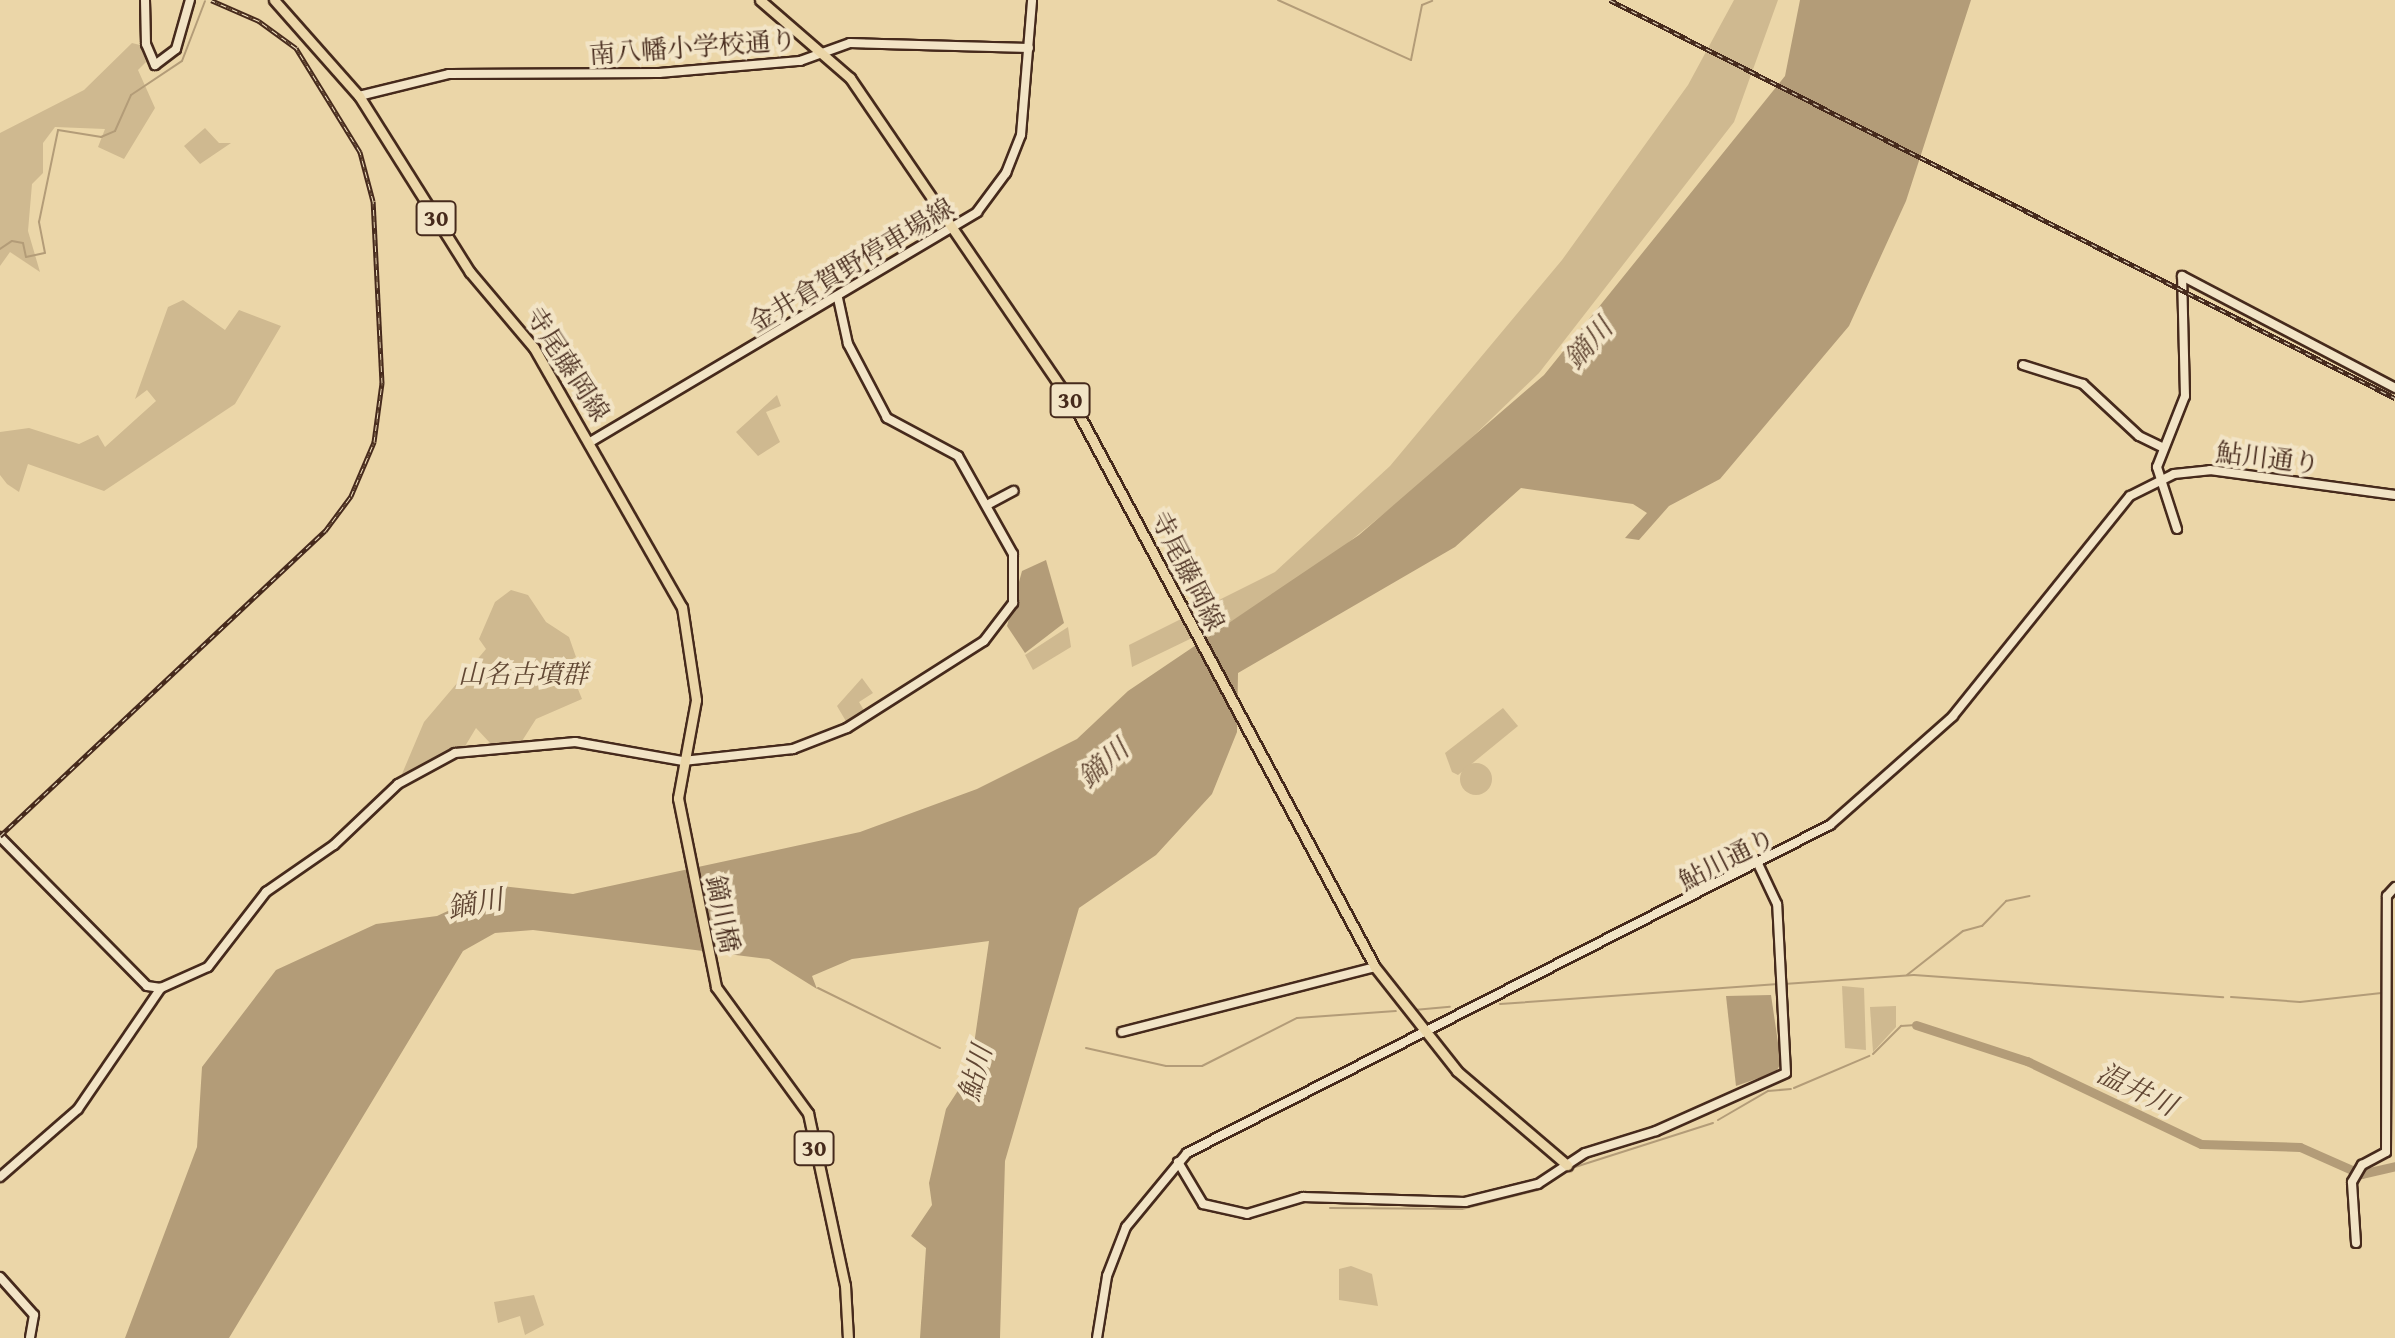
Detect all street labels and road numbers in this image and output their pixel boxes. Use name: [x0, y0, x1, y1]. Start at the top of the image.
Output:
street label: 南八幡小学校通り: [588, 24, 798, 70]
street label: 金井倉賀野停車場線: [743, 191, 959, 339]
road number: 30: [414, 198, 458, 238]
street label: 寺尾藤岡線: [520, 301, 616, 427]
road number: 30: [1048, 380, 1092, 420]
street label: 鮎川通り: [2214, 436, 2322, 480]
street label: 寺尾藤岡線: [1145, 506, 1231, 636]
street label: 鮎川通り: [1674, 821, 1780, 897]
street label: 鏑川橋: [700, 873, 746, 955]
road number: 30: [792, 1128, 836, 1168]

